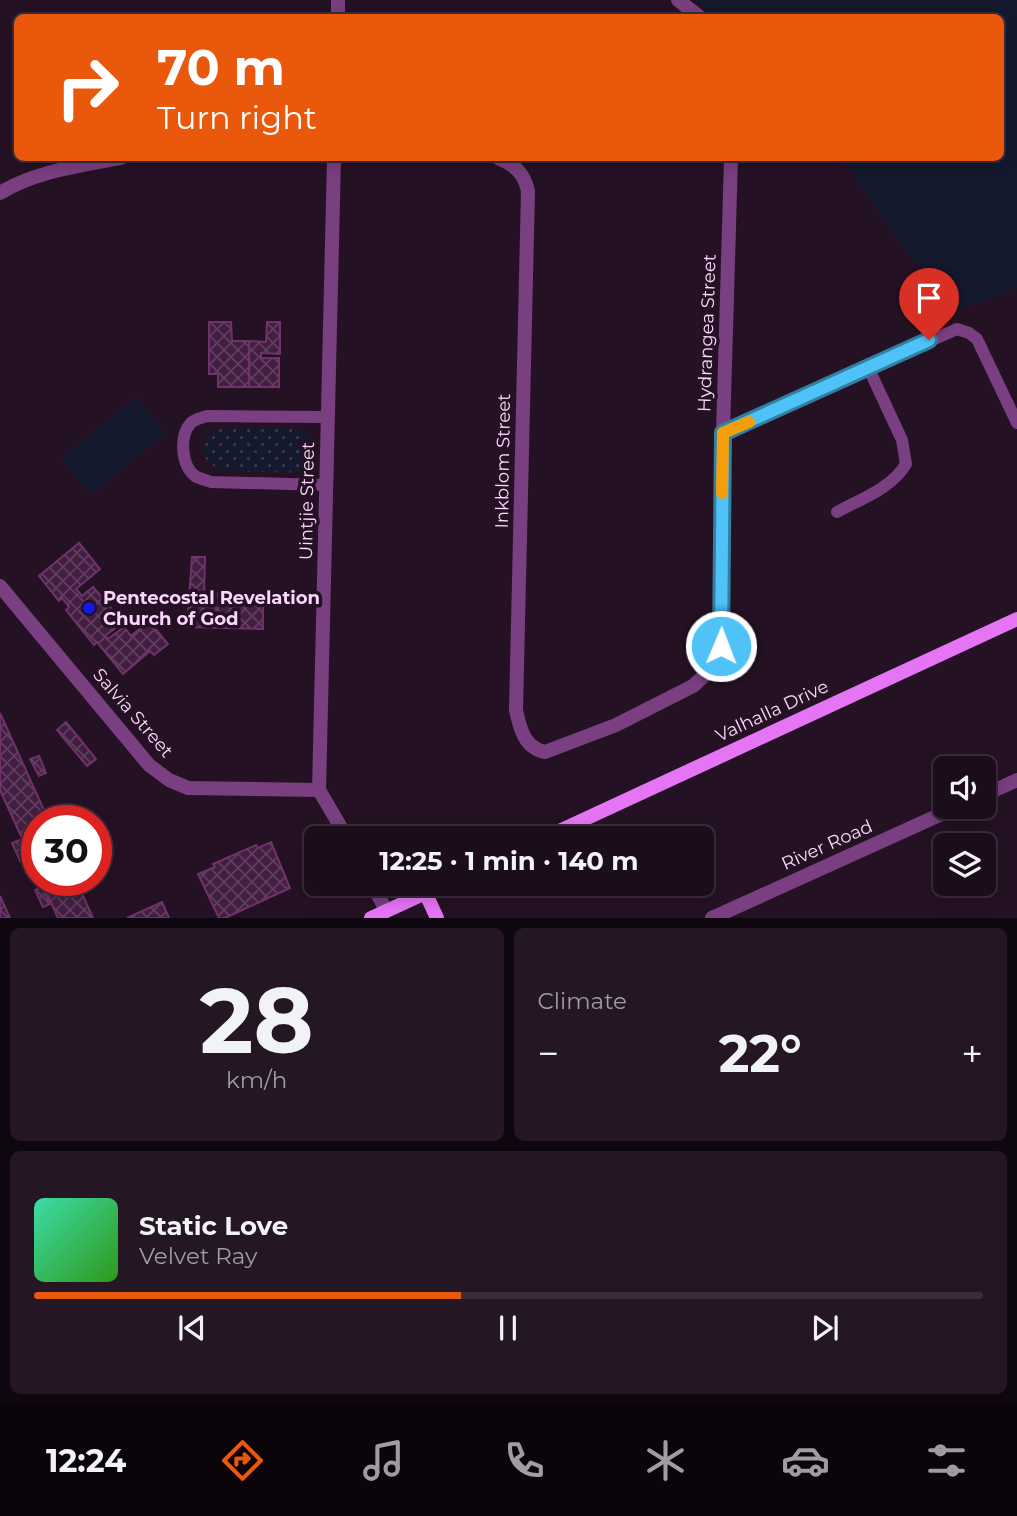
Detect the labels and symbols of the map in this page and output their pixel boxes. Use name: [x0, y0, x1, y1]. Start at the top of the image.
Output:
street label: Hydrangea Street: [693, 254, 721, 412]
pin: [899, 268, 959, 340]
street label: Inkblom Street: [491, 393, 515, 529]
street label: Uintjie Street: [295, 442, 319, 560]
place label: Pentecostal Revelation Church of God: [103, 587, 320, 630]
marker: Pentecostal Revelation Church of God: [81, 600, 97, 616]
position arrow: [684, 609, 758, 683]
street label: Salvia Street: [88, 664, 178, 762]
street label: Valhalla Drive: [712, 675, 832, 747]
speed limit sign: 30: [21, 805, 112, 896]
street label: River Road: [778, 815, 876, 875]

